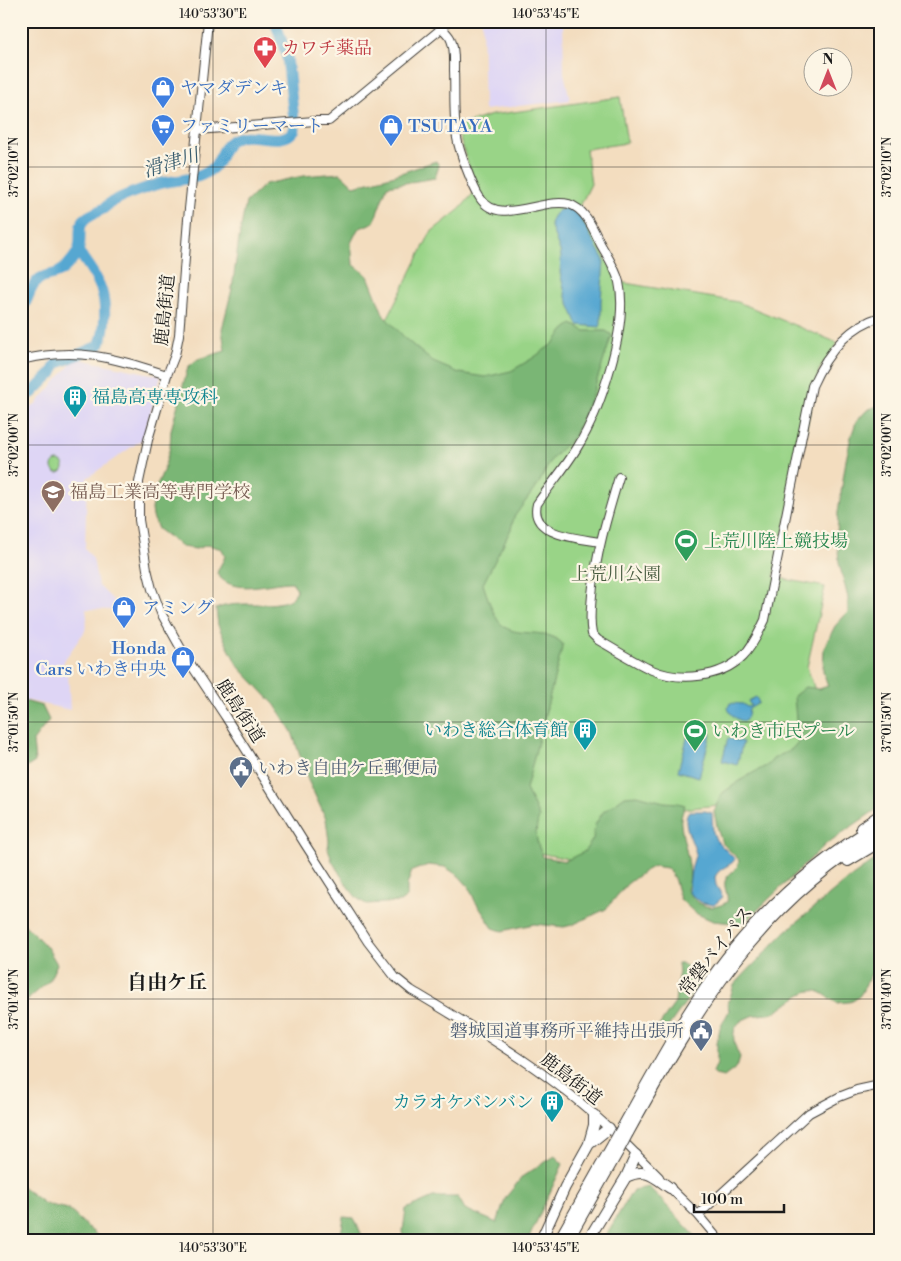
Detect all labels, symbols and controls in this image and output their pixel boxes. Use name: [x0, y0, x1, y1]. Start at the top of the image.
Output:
text: 140°53'30"E: [179, 7, 247, 22]
text: 140°53'45"E: [513, 7, 579, 22]
pharmacy icon: カワチ薬品: [252, 35, 278, 69]
place label: カワチ薬品: [282, 37, 372, 60]
north arrow: [804, 48, 854, 98]
text: N: [822, 51, 834, 69]
shop icon: ヤマダデンキ: [150, 75, 176, 109]
place label: ヤマダデンキ: [180, 77, 288, 100]
supermarket icon: ファミリーマート: [150, 113, 176, 147]
shop icon: TSUTAYA: [378, 113, 404, 147]
place label: ファミリーマート: [180, 115, 324, 138]
place label: TSUTAYA: [408, 115, 493, 138]
text: 37°02'10"N: [7, 137, 22, 197]
text: 37°02'10"N: [880, 137, 895, 197]
water label: 滑津川: [140, 143, 204, 183]
street label: 鹿島街道: [150, 273, 180, 347]
building icon: 福島高専専攻科: [62, 384, 88, 418]
place label: 福島高専専攻科: [92, 386, 218, 409]
text: 37°02'00"N: [7, 413, 22, 477]
text: 37°02'00"N: [880, 413, 895, 477]
school or university icon: 福島工業高等専門学校: [40, 479, 66, 513]
place label: 福島工業高等専門学校: [70, 481, 250, 504]
sports icon: 上荒川陸上競技場: [673, 528, 699, 562]
place label: 上荒川陸上競技場: [704, 530, 848, 553]
park label: 上荒川公園: [571, 563, 661, 586]
shop icon: アミング: [111, 595, 137, 629]
place label: アミング: [142, 597, 214, 620]
place label: Honda Cars いわき中央: [35, 637, 167, 681]
shop icon: Honda Cars いわき中央: [170, 645, 196, 679]
street label: 鹿島街道: [211, 675, 269, 747]
text: 37°01'50"N: [7, 692, 22, 752]
text: 37°01'50"N: [880, 692, 895, 752]
building icon: いわき総合体育館: [572, 717, 598, 751]
sports icon: いわき市民プール: [682, 718, 708, 752]
place label: いわき総合体育館: [424, 719, 568, 742]
place label: いわき市民プール: [712, 720, 855, 743]
public building icon: いわき自由ケ丘郵便局: [228, 755, 254, 789]
place label: いわき自由ケ丘郵便局: [258, 757, 438, 780]
street label: 常磐バイパス: [674, 902, 758, 1000]
text: 37°01'40"N: [7, 968, 22, 1030]
text: 37°01'40"N: [880, 968, 895, 1030]
district label: 自由ケ丘: [127, 971, 207, 996]
public building icon: 磐城国道事務所平維持出張所: [688, 1018, 714, 1052]
place label: 磐城国道事務所平維持出張所: [450, 1020, 684, 1043]
street label: 鹿島街道: [536, 1048, 606, 1110]
building icon: カラオケバンバン: [539, 1089, 565, 1123]
place label: カラオケバンバン: [393, 1091, 534, 1114]
scale bar: [694, 1181, 784, 1213]
text: 100 m: [701, 1190, 743, 1209]
text: 140°53'30"E: [179, 1241, 247, 1256]
text: 140°53'45"E: [513, 1241, 579, 1256]

